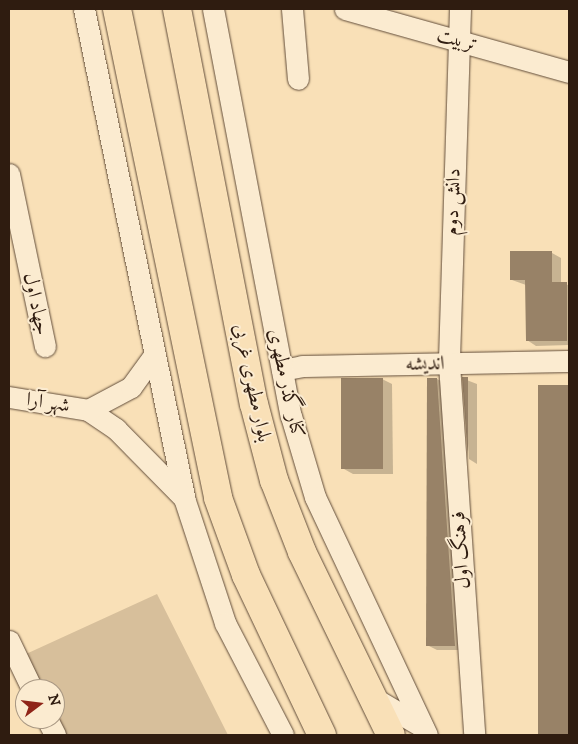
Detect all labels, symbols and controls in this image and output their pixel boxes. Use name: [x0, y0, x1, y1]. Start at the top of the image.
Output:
street label: تربیت: [434, 23, 480, 57]
street label: دانش دوم: [440, 168, 466, 236]
street label: جهاد اول: [18, 271, 54, 337]
street label: بلوار مطهری غربی: [228, 322, 276, 444]
street label: کنار گذر مطهری: [263, 326, 309, 440]
street label: اندیشه: [405, 352, 445, 376]
street label: شهر آرا: [24, 388, 72, 418]
street label: فرهنگ اول: [446, 510, 476, 590]
north arrow: [15, 679, 65, 729]
text: N: [43, 692, 64, 708]

